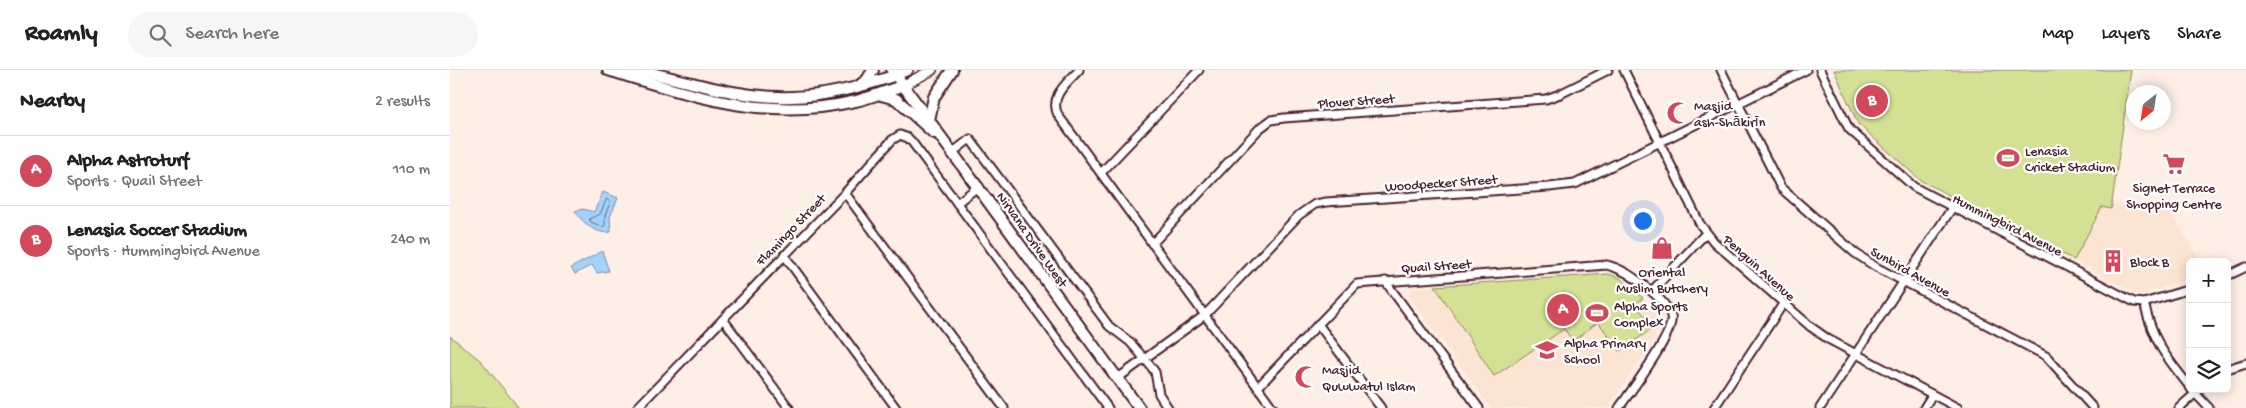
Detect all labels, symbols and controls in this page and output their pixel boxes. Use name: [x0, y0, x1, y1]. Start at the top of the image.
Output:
search box: [128, 12, 478, 57]
text: Roamly: [25, 20, 98, 49]
icon: search: [146, 21, 174, 49]
text: Search here: [186, 23, 279, 46]
text: Map: [2042, 24, 2074, 45]
text: Layers: [2102, 24, 2149, 45]
text: Share: [2177, 24, 2221, 45]
pin: B: [1856, 82, 1888, 120]
north arrow: [2126, 85, 2171, 130]
text: Nearby: [20, 90, 85, 115]
street label: Plover Street: [1316, 91, 1396, 114]
text: 2 results: [375, 93, 430, 112]
place label: Masjid ash-Shākirīn: [1694, 99, 1766, 132]
mosque icon: Masjid ash-Shākirīn: [1665, 100, 1691, 126]
place label: Lenasia Cricket Stadium: [2025, 144, 2116, 177]
sports icon: Lenasia Cricket Stadium: [1995, 145, 2021, 171]
text: Alpha Astroturf: [67, 150, 189, 173]
supermarket icon: Signet Terrace Shopping Centre: [2161, 151, 2187, 177]
text: A: [31, 161, 41, 180]
text: 110 m: [393, 161, 430, 180]
street label: Woodpecker Street: [1384, 172, 1499, 197]
text: Sports · Quail Street: [67, 173, 202, 192]
place label: Signet Terrace Shopping Centre: [2126, 181, 2222, 214]
street label: Nirvana Drive West: [992, 189, 1071, 292]
street label: Flamingo Street: [753, 190, 831, 271]
street label: Hummingbird Avenue: [1949, 191, 2065, 262]
your location: [1630, 208, 1656, 234]
text: Lenasia Soccer Stadium: [67, 220, 247, 243]
text: B: [32, 231, 40, 250]
text: 240 m: [390, 231, 430, 250]
street label: Penguin Avenue: [1718, 231, 1798, 306]
shop icon: Oriental Muslim Butchery: [1649, 235, 1675, 261]
text: Sports · Hummingbird Avenue: [67, 243, 260, 262]
street label: Sunbird Avenue: [1867, 244, 1953, 303]
building icon: Block B: [2100, 248, 2126, 274]
place label: Block B: [2129, 255, 2170, 272]
street label: Quail Street: [1400, 256, 1473, 278]
map controls: [2186, 258, 2231, 393]
button: +: [2186, 258, 2231, 303]
place label: Oriental Muslim Butchery: [1616, 265, 1708, 298]
pin: A: [1547, 291, 1579, 329]
place label: Alpha Sports Complex: [1614, 299, 1688, 332]
sports icon: Alpha Sports Complex: [1584, 300, 1610, 326]
button: −: [2186, 303, 2231, 348]
place label: Alpha Primary School: [1564, 336, 1646, 369]
school or university icon: Alpha Primary School: [1534, 337, 1560, 363]
button: layers: [2186, 348, 2231, 393]
place label: Masjid Quwwatul Islam: [1322, 363, 1416, 396]
mosque icon: Masjid Quwwatul Islam: [1293, 364, 1319, 390]

